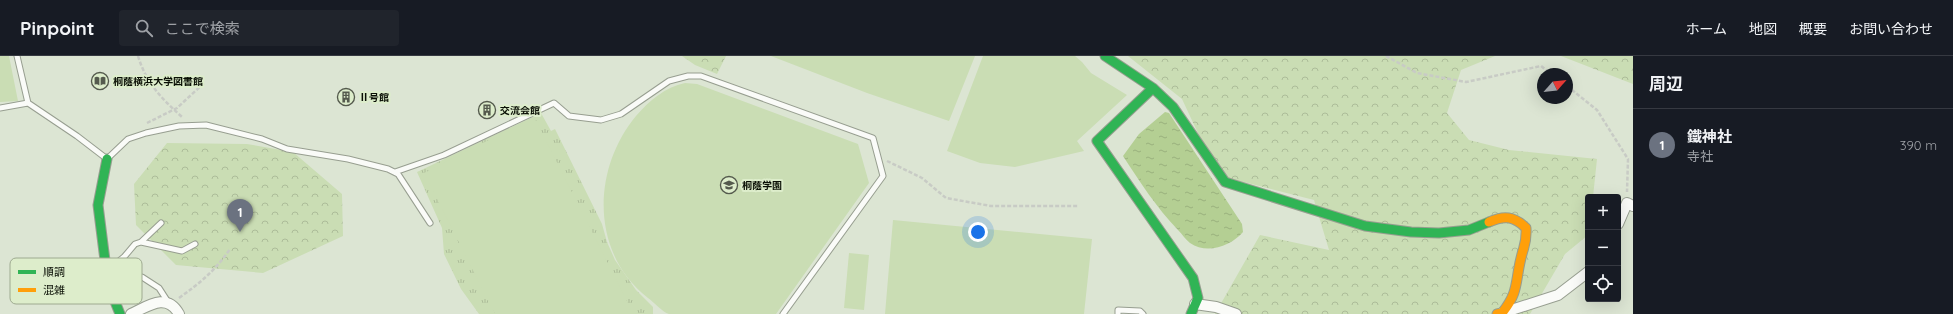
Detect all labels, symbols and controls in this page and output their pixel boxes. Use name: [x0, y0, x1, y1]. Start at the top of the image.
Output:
search box: [119, 10, 399, 46]
text: Pinpoint: [20, 16, 95, 40]
icon: search: [133, 17, 155, 39]
text: ここで検索: [165, 19, 240, 38]
text: ホーム: [1685, 20, 1727, 38]
text: 地図: [1749, 20, 1777, 38]
text: 概要: [1799, 20, 1827, 38]
text: お問い合わせ: [1849, 20, 1933, 38]
north arrow: [1537, 68, 1573, 104]
library icon: 桐蔭横浜大学図書館: [90, 71, 110, 91]
text: 周辺: [1649, 73, 1683, 94]
place label: 桐蔭横浜大学図書館: [113, 75, 203, 88]
building icon: Ⅱ号館: [336, 87, 356, 107]
place label: Ⅱ号館: [359, 91, 389, 104]
building icon: 交流会館: [477, 100, 497, 120]
place label: 交流会館: [500, 104, 540, 117]
text: 鐵神社: [1687, 127, 1732, 146]
text: 1: [1659, 137, 1665, 153]
text: 390 m: [1900, 137, 1937, 153]
text: 寺社: [1687, 148, 1713, 164]
school or university icon: 桐蔭学園: [719, 175, 739, 195]
place label: 桐蔭学園: [742, 179, 782, 192]
map controls: [1585, 194, 1621, 302]
button: +: [1585, 194, 1621, 230]
pin: 1: [227, 199, 253, 232]
your location: [968, 222, 988, 242]
button: −: [1585, 230, 1621, 266]
legend: [10, 258, 142, 304]
text: 順調: [43, 265, 65, 279]
button: locate: [1585, 266, 1621, 302]
text: 混雑: [43, 283, 65, 297]

